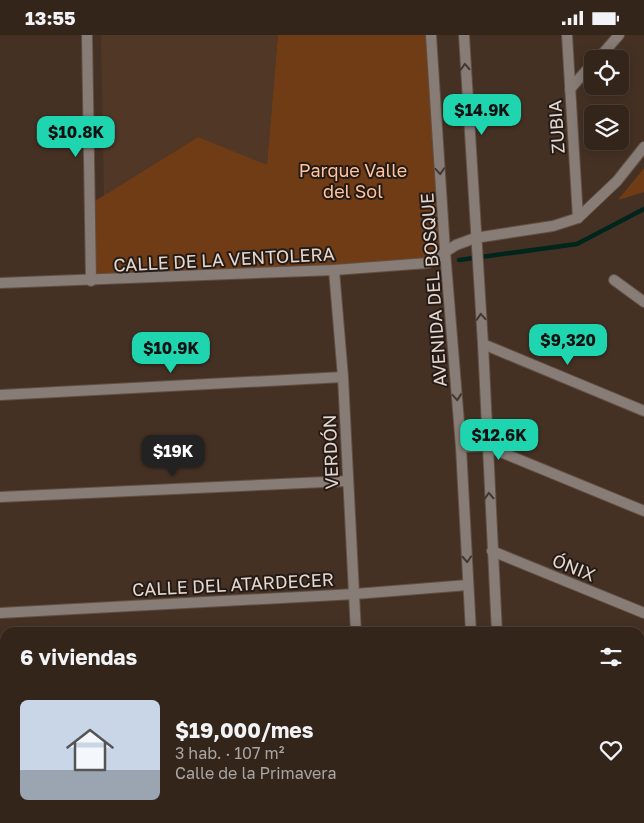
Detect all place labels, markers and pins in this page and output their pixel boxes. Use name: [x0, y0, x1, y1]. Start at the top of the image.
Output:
pin: $14.9K: [441, 93, 523, 136]
pin: $10.8K: [35, 115, 117, 158]
pin: $9,320: [527, 323, 609, 366]
pin: $10.9K: [130, 331, 212, 374]
pin: $12.6K: [458, 419, 540, 461]
pin: $19K: [143, 435, 203, 477]

